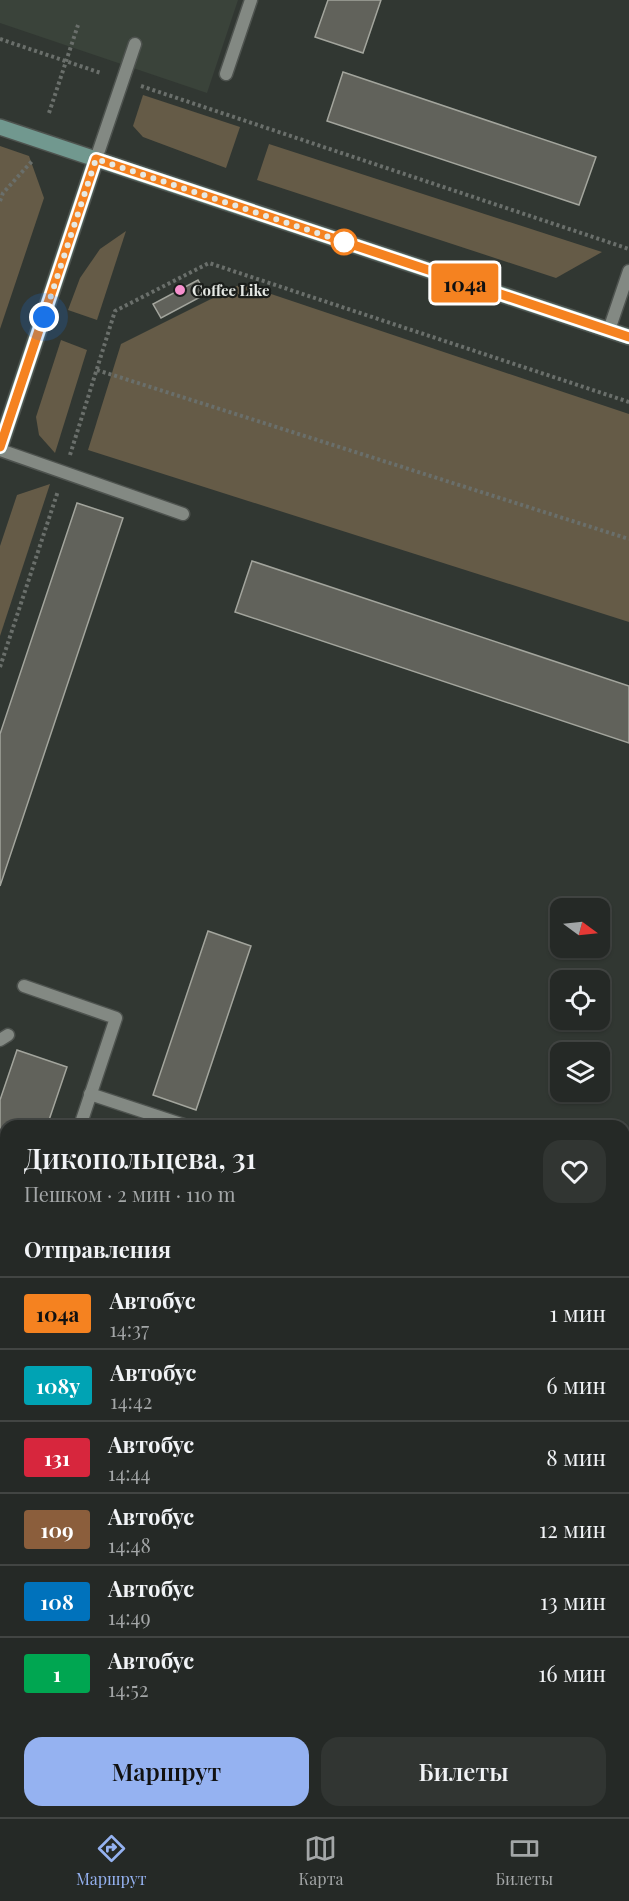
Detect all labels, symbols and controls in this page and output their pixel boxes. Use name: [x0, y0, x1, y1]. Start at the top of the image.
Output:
unlabelled marker: [331, 229, 357, 255]
line badge: 104а: [423, 264, 507, 302]
text: 104а: [443, 269, 487, 297]
place label: Coffee Like: [192, 280, 270, 300]
marker: Coffee Like: [173, 283, 187, 297]
your location: [29, 302, 59, 332]
north arrow: [550, 898, 610, 958]
map controls: [550, 898, 610, 1102]
button: locate: [550, 970, 610, 1030]
button: layers: [550, 1042, 610, 1102]
text: Дикопольцева, 31: [24, 1139, 256, 1176]
button: heart: [543, 1140, 606, 1203]
text: Пешком · 2 мин · 110 m: [24, 1180, 236, 1207]
text: Отправления: [24, 1234, 171, 1264]
text: Автобус: [109, 1285, 196, 1315]
text: 1 мин: [550, 1298, 606, 1328]
text: 104а: [36, 1299, 79, 1327]
text: 14:37: [109, 1315, 149, 1342]
text: Автобус: [110, 1357, 197, 1387]
text: 6 мин: [546, 1370, 606, 1400]
text: 108у: [36, 1371, 80, 1399]
text: 14:42: [110, 1387, 152, 1414]
text: Автобус: [108, 1429, 194, 1459]
text: 8 мин: [546, 1442, 606, 1472]
text: 131: [44, 1443, 70, 1471]
text: 14:44: [108, 1459, 150, 1486]
text: Автобус: [108, 1501, 194, 1531]
text: 12 мин: [539, 1514, 606, 1544]
text: 109: [40, 1515, 74, 1543]
text: 14:48: [108, 1531, 151, 1558]
text: Автобус: [108, 1573, 194, 1603]
text: 13 мин: [540, 1586, 606, 1616]
text: 108: [40, 1587, 74, 1615]
text: 14:49: [108, 1603, 151, 1630]
text: Автобус: [108, 1645, 194, 1675]
text: 16 мин: [538, 1658, 606, 1688]
text: 1: [53, 1659, 61, 1687]
text: 14:52: [108, 1675, 148, 1702]
button: Маршрут: [24, 1737, 309, 1806]
button: Билеты: [321, 1737, 606, 1806]
tab: Маршрут: [76, 1832, 147, 1889]
tab: Карта: [299, 1832, 343, 1889]
tab: Билеты: [495, 1832, 553, 1889]

